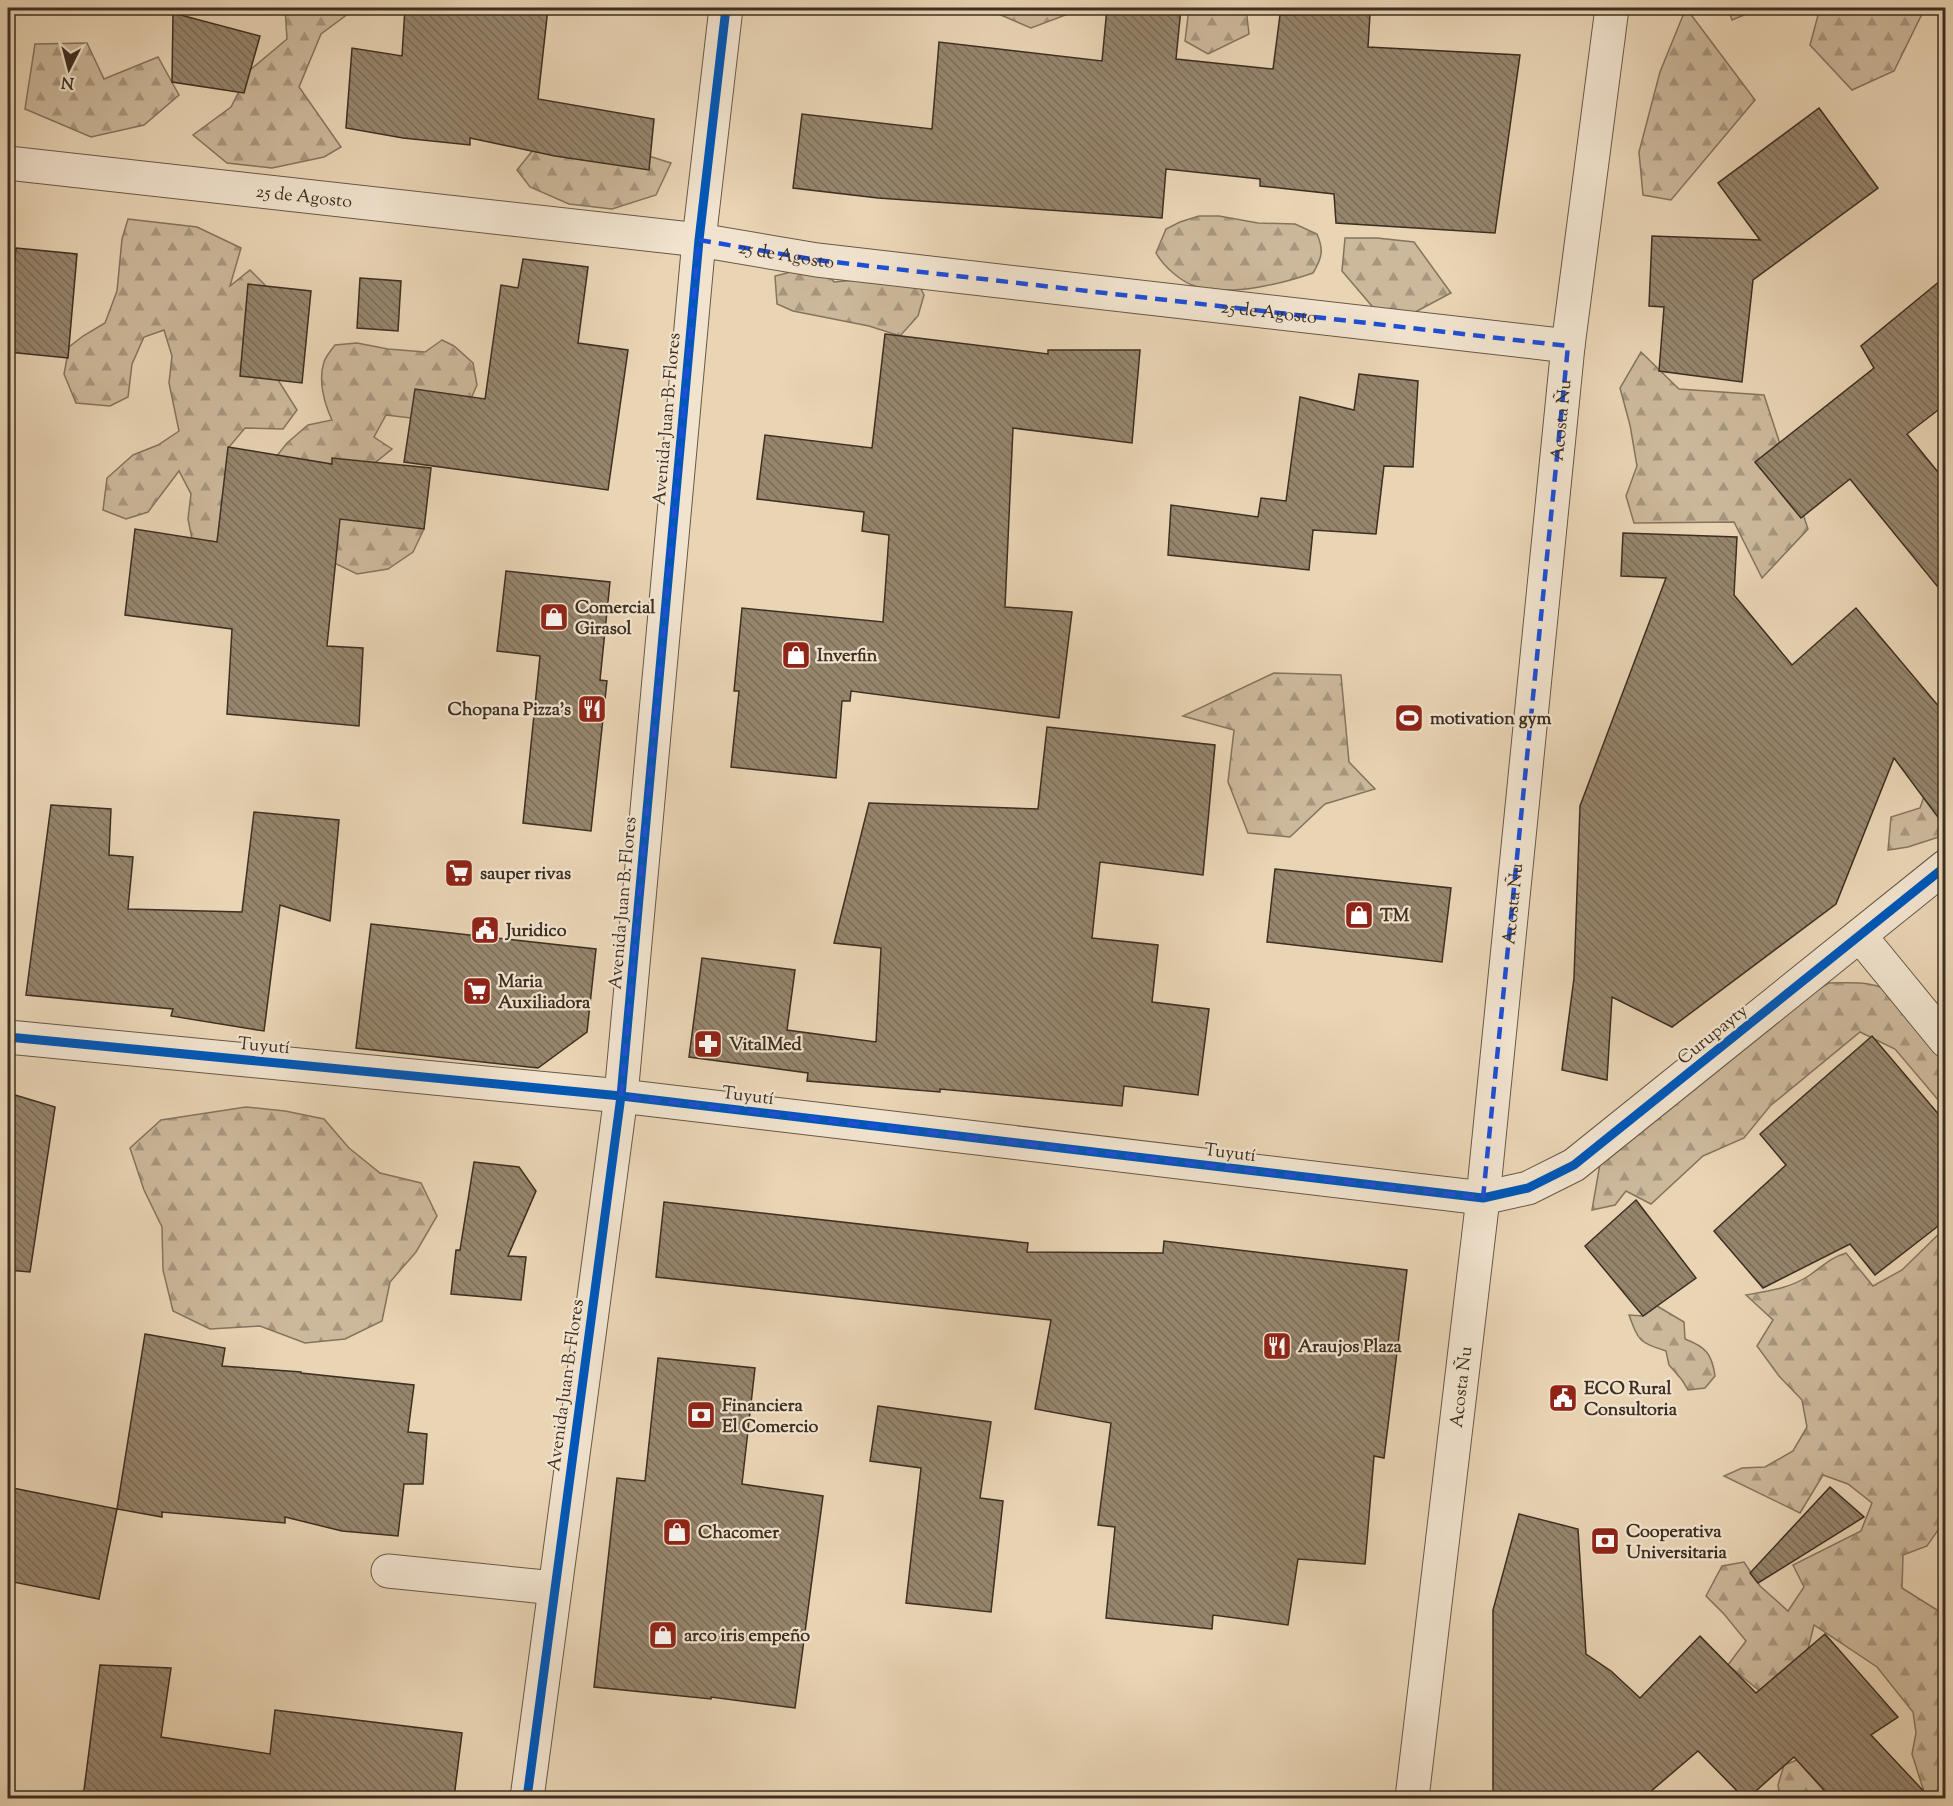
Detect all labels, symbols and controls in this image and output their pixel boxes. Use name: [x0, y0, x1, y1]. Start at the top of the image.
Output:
north arrow: [39, 39, 99, 99]
text: N: [60, 69, 75, 94]
street label: 25 de Agosto: [255, 180, 354, 216]
street label: 25 de Agosto: [736, 236, 836, 277]
street label: 25 de Agosto: [1219, 295, 1318, 332]
street label: Avenida Juan B. Flores: [647, 332, 688, 507]
street label: Acosta Ñu: [1546, 378, 1580, 462]
place label: Comercial Girasol: [575, 596, 656, 643]
shop icon: Comercial Girasol: [538, 601, 570, 633]
shop icon: Inverfin: [780, 639, 812, 671]
place label: Inverfin: [817, 644, 878, 670]
restaurant icon: Chopana Pizza's: [576, 693, 608, 725]
place label: Chopana Pizza's: [447, 698, 571, 724]
sports icon: motivation gym: [1393, 702, 1425, 734]
place label: motivation gym: [1430, 707, 1551, 733]
street label: Avenida Juan B. Flores: [603, 816, 644, 991]
supermarket icon: sauper rivas: [443, 857, 475, 889]
place label: sauper rivas: [480, 862, 571, 888]
street label: Acosta Ñu: [1497, 862, 1531, 946]
shop icon: TM: [1343, 899, 1375, 931]
place label: TM: [1380, 904, 1410, 930]
public building icon: Juridico: [469, 914, 501, 946]
place label: Juridico: [504, 919, 567, 945]
place label: Maria Auxiliadora: [498, 970, 591, 1017]
supermarket icon: Maria Auxiliadora: [461, 975, 493, 1007]
street label: Curupayty: [1672, 999, 1754, 1072]
pharmacy icon: VitalMed: [692, 1028, 724, 1060]
street label: Tuyutí: [237, 1032, 291, 1062]
place label: VitalMed: [729, 1033, 803, 1059]
street label: Tuyutí: [720, 1081, 775, 1113]
street label: Tuyutí: [1202, 1138, 1257, 1170]
street label: Avenida Juan B. Flores: [542, 1298, 592, 1473]
restaurant icon: Araujos Plaza: [1261, 1330, 1293, 1362]
place label: Araujos Plaza: [1298, 1335, 1403, 1361]
street label: Acosta Ñu: [1445, 1345, 1480, 1429]
place label: ECO Rural Consultoria: [1584, 1377, 1678, 1424]
public building icon: ECO Rural Consultoria: [1547, 1382, 1579, 1414]
place label: Financiera El Comercio: [722, 1394, 819, 1441]
bank icon: Financiera El Comercio: [685, 1399, 717, 1431]
shop icon: Chacomer: [661, 1516, 693, 1548]
place label: Cooperativa Universitaria: [1626, 1520, 1728, 1567]
place label: Chacomer: [698, 1521, 779, 1547]
bank icon: Cooperativa Universitaria: [1589, 1525, 1621, 1557]
shop icon: arco iris empeño: [647, 1619, 679, 1651]
place label: arco iris empeño: [684, 1624, 810, 1650]

